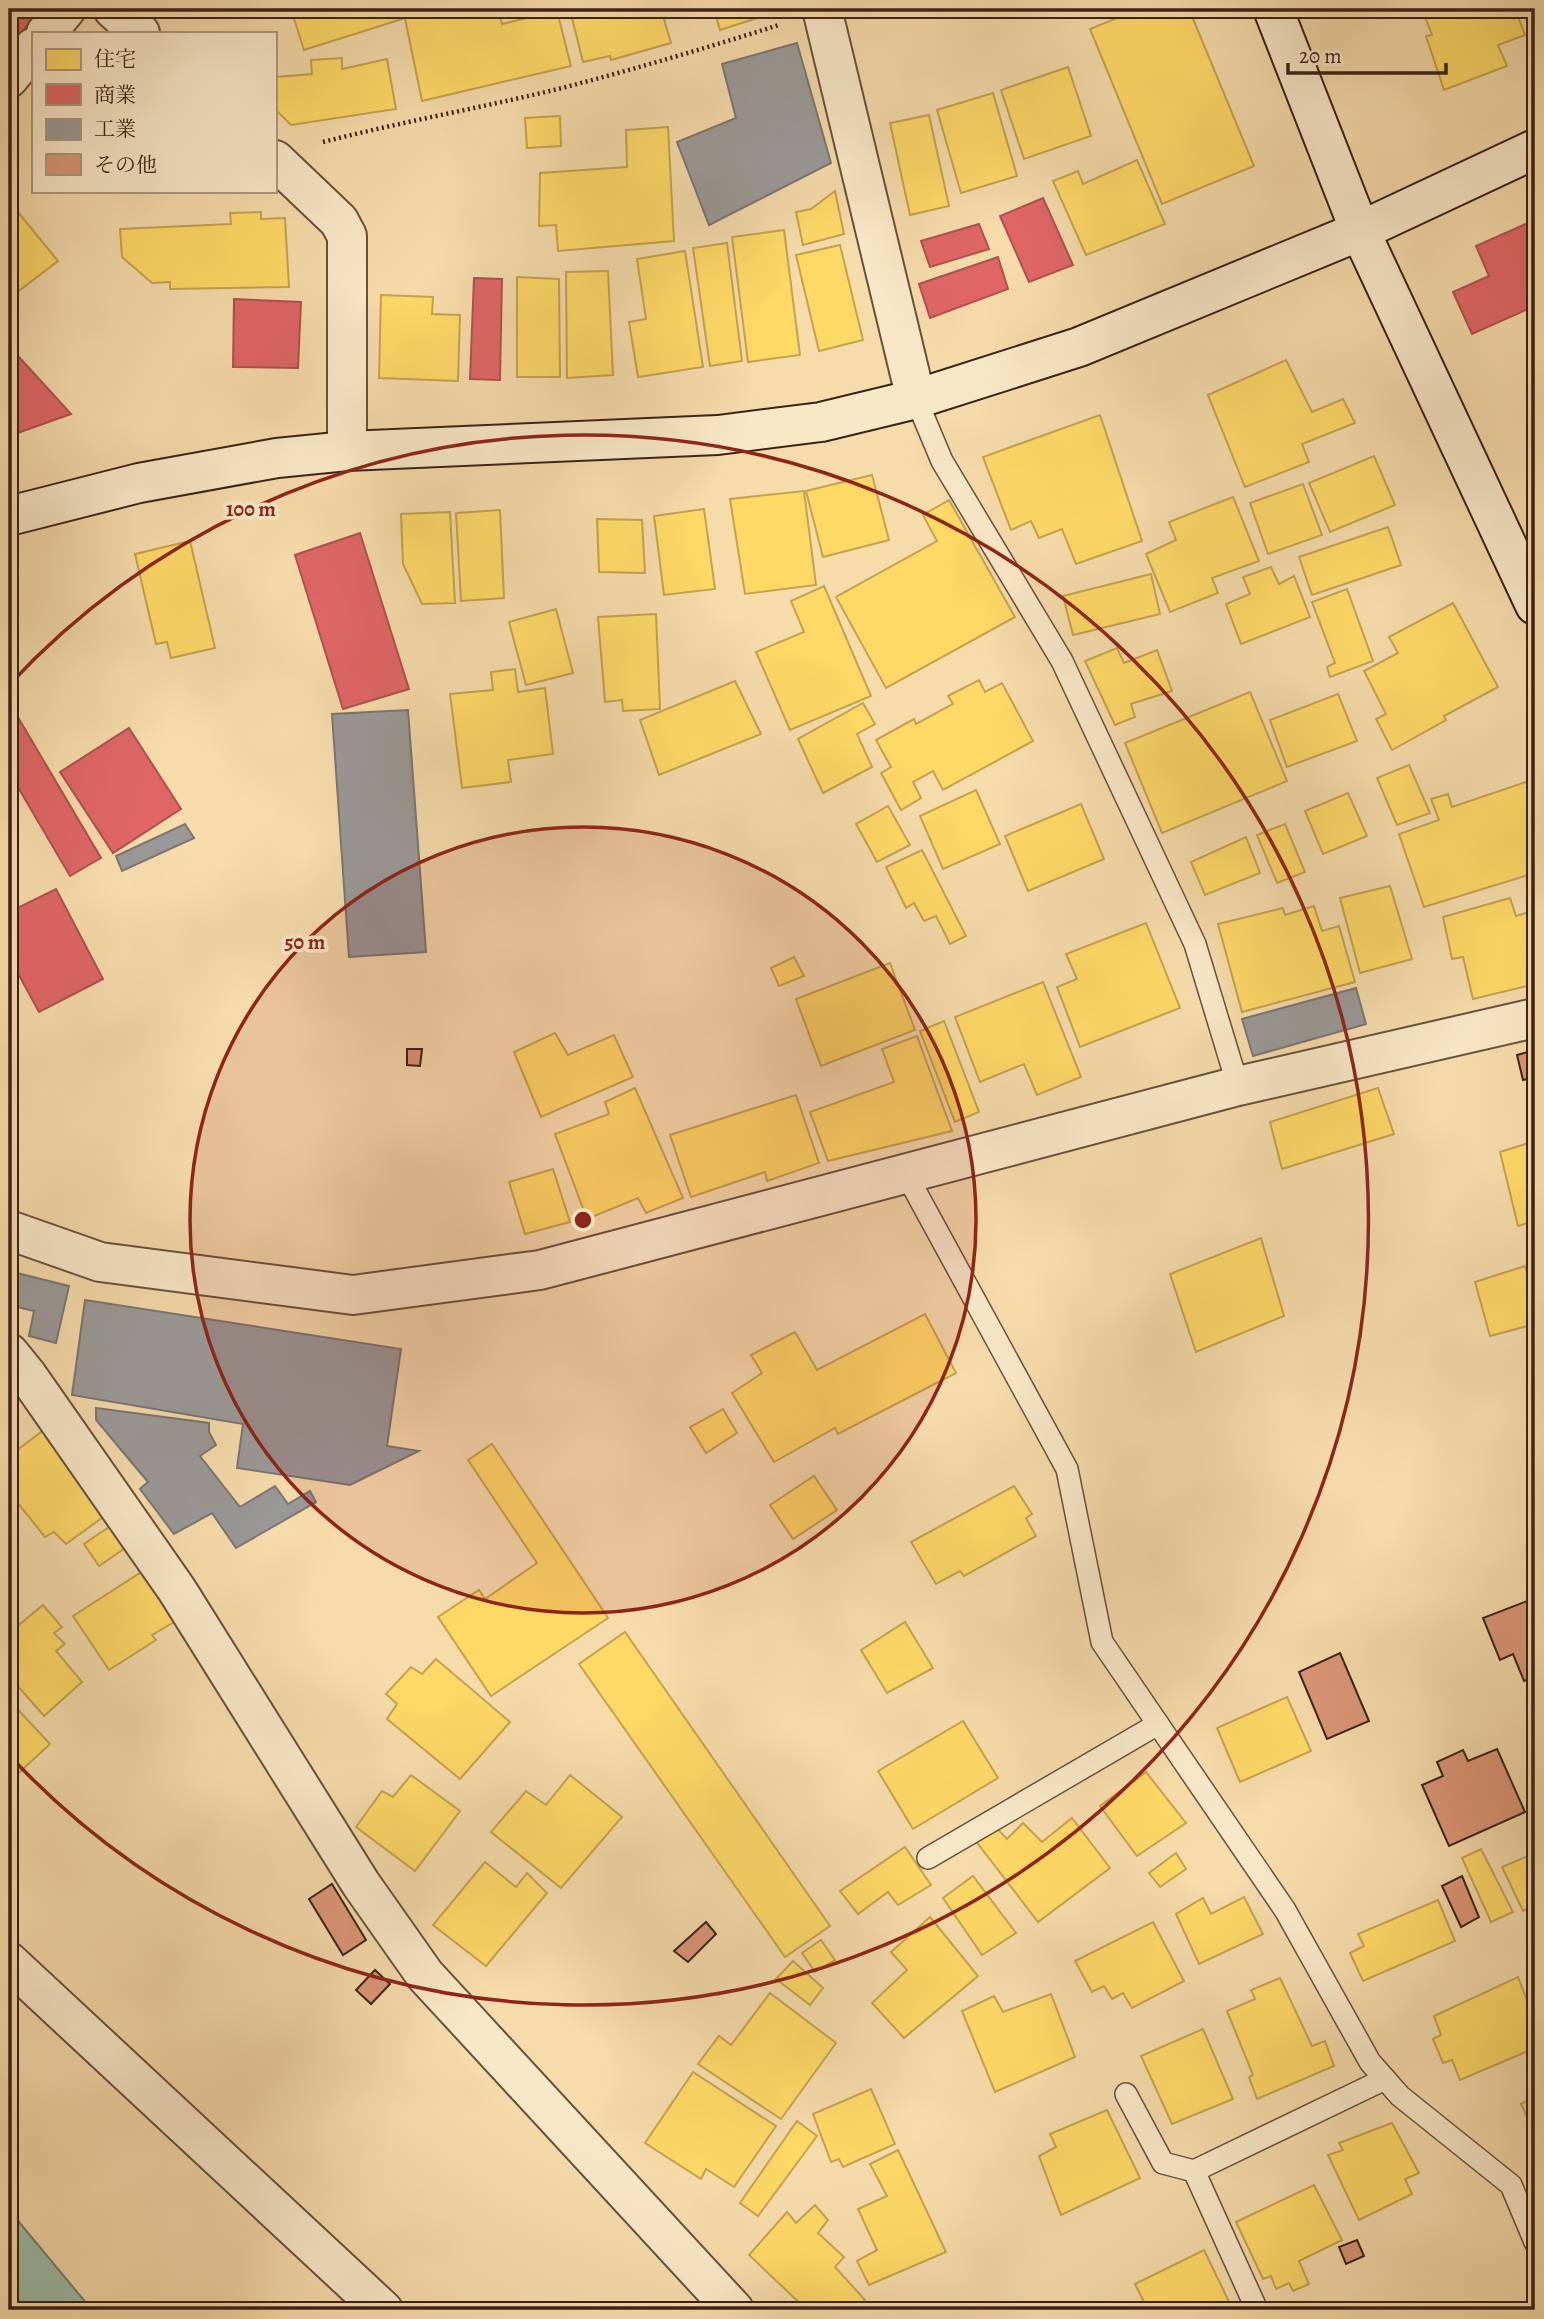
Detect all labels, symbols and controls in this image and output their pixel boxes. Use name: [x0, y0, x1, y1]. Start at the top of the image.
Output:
legend: [32, 32, 276, 192]
scale bar: [1288, 32, 1446, 76]
text: 20 m: [1299, 42, 1342, 70]
text: 住宅: [94, 45, 136, 73]
text: 商業: [94, 81, 136, 109]
text: 工業: [94, 115, 136, 143]
text: その他: [94, 151, 157, 179]
text: 100 m: [226, 495, 276, 523]
text: 50 m: [285, 928, 326, 956]
centre of rings: [571, 1208, 595, 1232]

